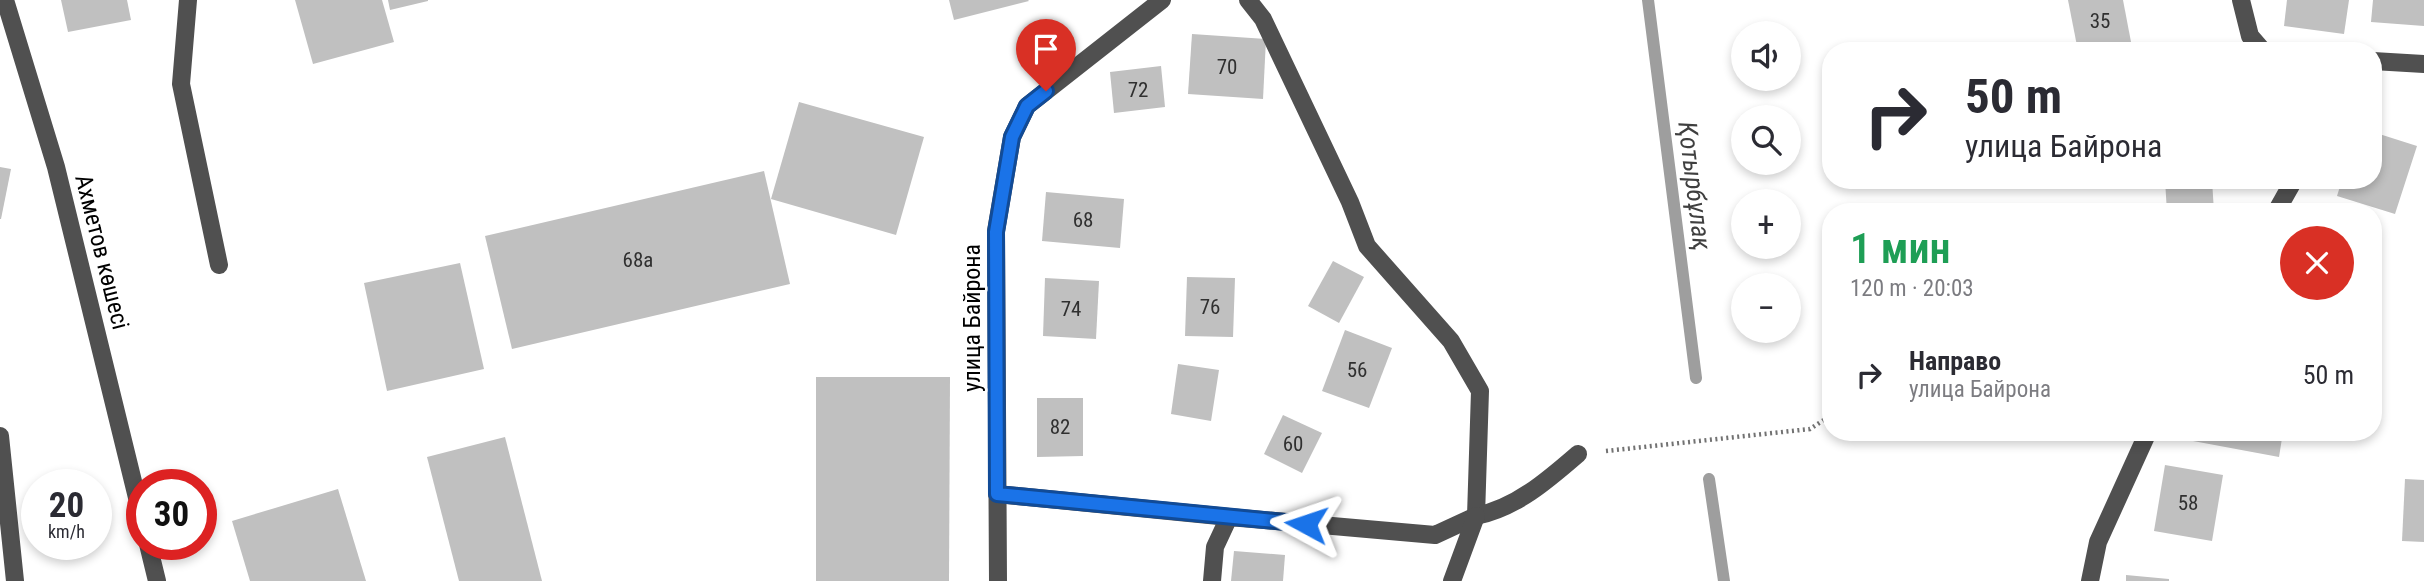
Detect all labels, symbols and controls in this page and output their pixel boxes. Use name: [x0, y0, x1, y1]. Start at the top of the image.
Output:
house number: 35: [2090, 9, 2110, 33]
pin: [1016, 19, 1076, 91]
map controls: [1731, 21, 1801, 343]
button: sound: [1731, 21, 1801, 91]
icon: arrive: [1027, 30, 1065, 68]
house number: 70: [1217, 55, 1237, 79]
text: 50 m: [1965, 68, 2062, 125]
icon: right: [1850, 70, 1941, 161]
house number: 72: [1128, 78, 1148, 102]
button: search: [1731, 105, 1801, 175]
water label: Қотырбұлақ: [1672, 120, 1718, 252]
text: улица Байрона: [1965, 127, 2162, 165]
street label: Ахметов көшесі: [69, 172, 135, 332]
button: +: [1731, 189, 1801, 259]
house number: 68: [1073, 208, 1093, 232]
text: 1 мин: [1850, 224, 1951, 273]
button: close: [2280, 226, 2354, 300]
street label: улица Байрона: [958, 244, 986, 392]
house number: 68а: [623, 248, 653, 272]
button: −: [1731, 273, 1801, 343]
text: 120 m · 20:03: [1850, 275, 1974, 302]
house number: 76: [1200, 295, 1220, 319]
house number: 74: [1061, 297, 1081, 321]
text: Направо: [1909, 346, 2001, 376]
icon: right: [1850, 356, 1888, 394]
house number: 56: [1347, 358, 1367, 382]
text: 50 m: [2303, 360, 2354, 390]
text: улица Байрона: [1909, 376, 2051, 403]
house number: 82: [1050, 415, 1070, 439]
house number: 60: [1283, 432, 1303, 456]
speed limit sign: 30: [126, 469, 217, 560]
text: 20: [49, 485, 84, 526]
position arrow: [1269, 487, 1343, 561]
house number: 58: [2178, 491, 2198, 515]
text: km/h: [48, 521, 85, 542]

